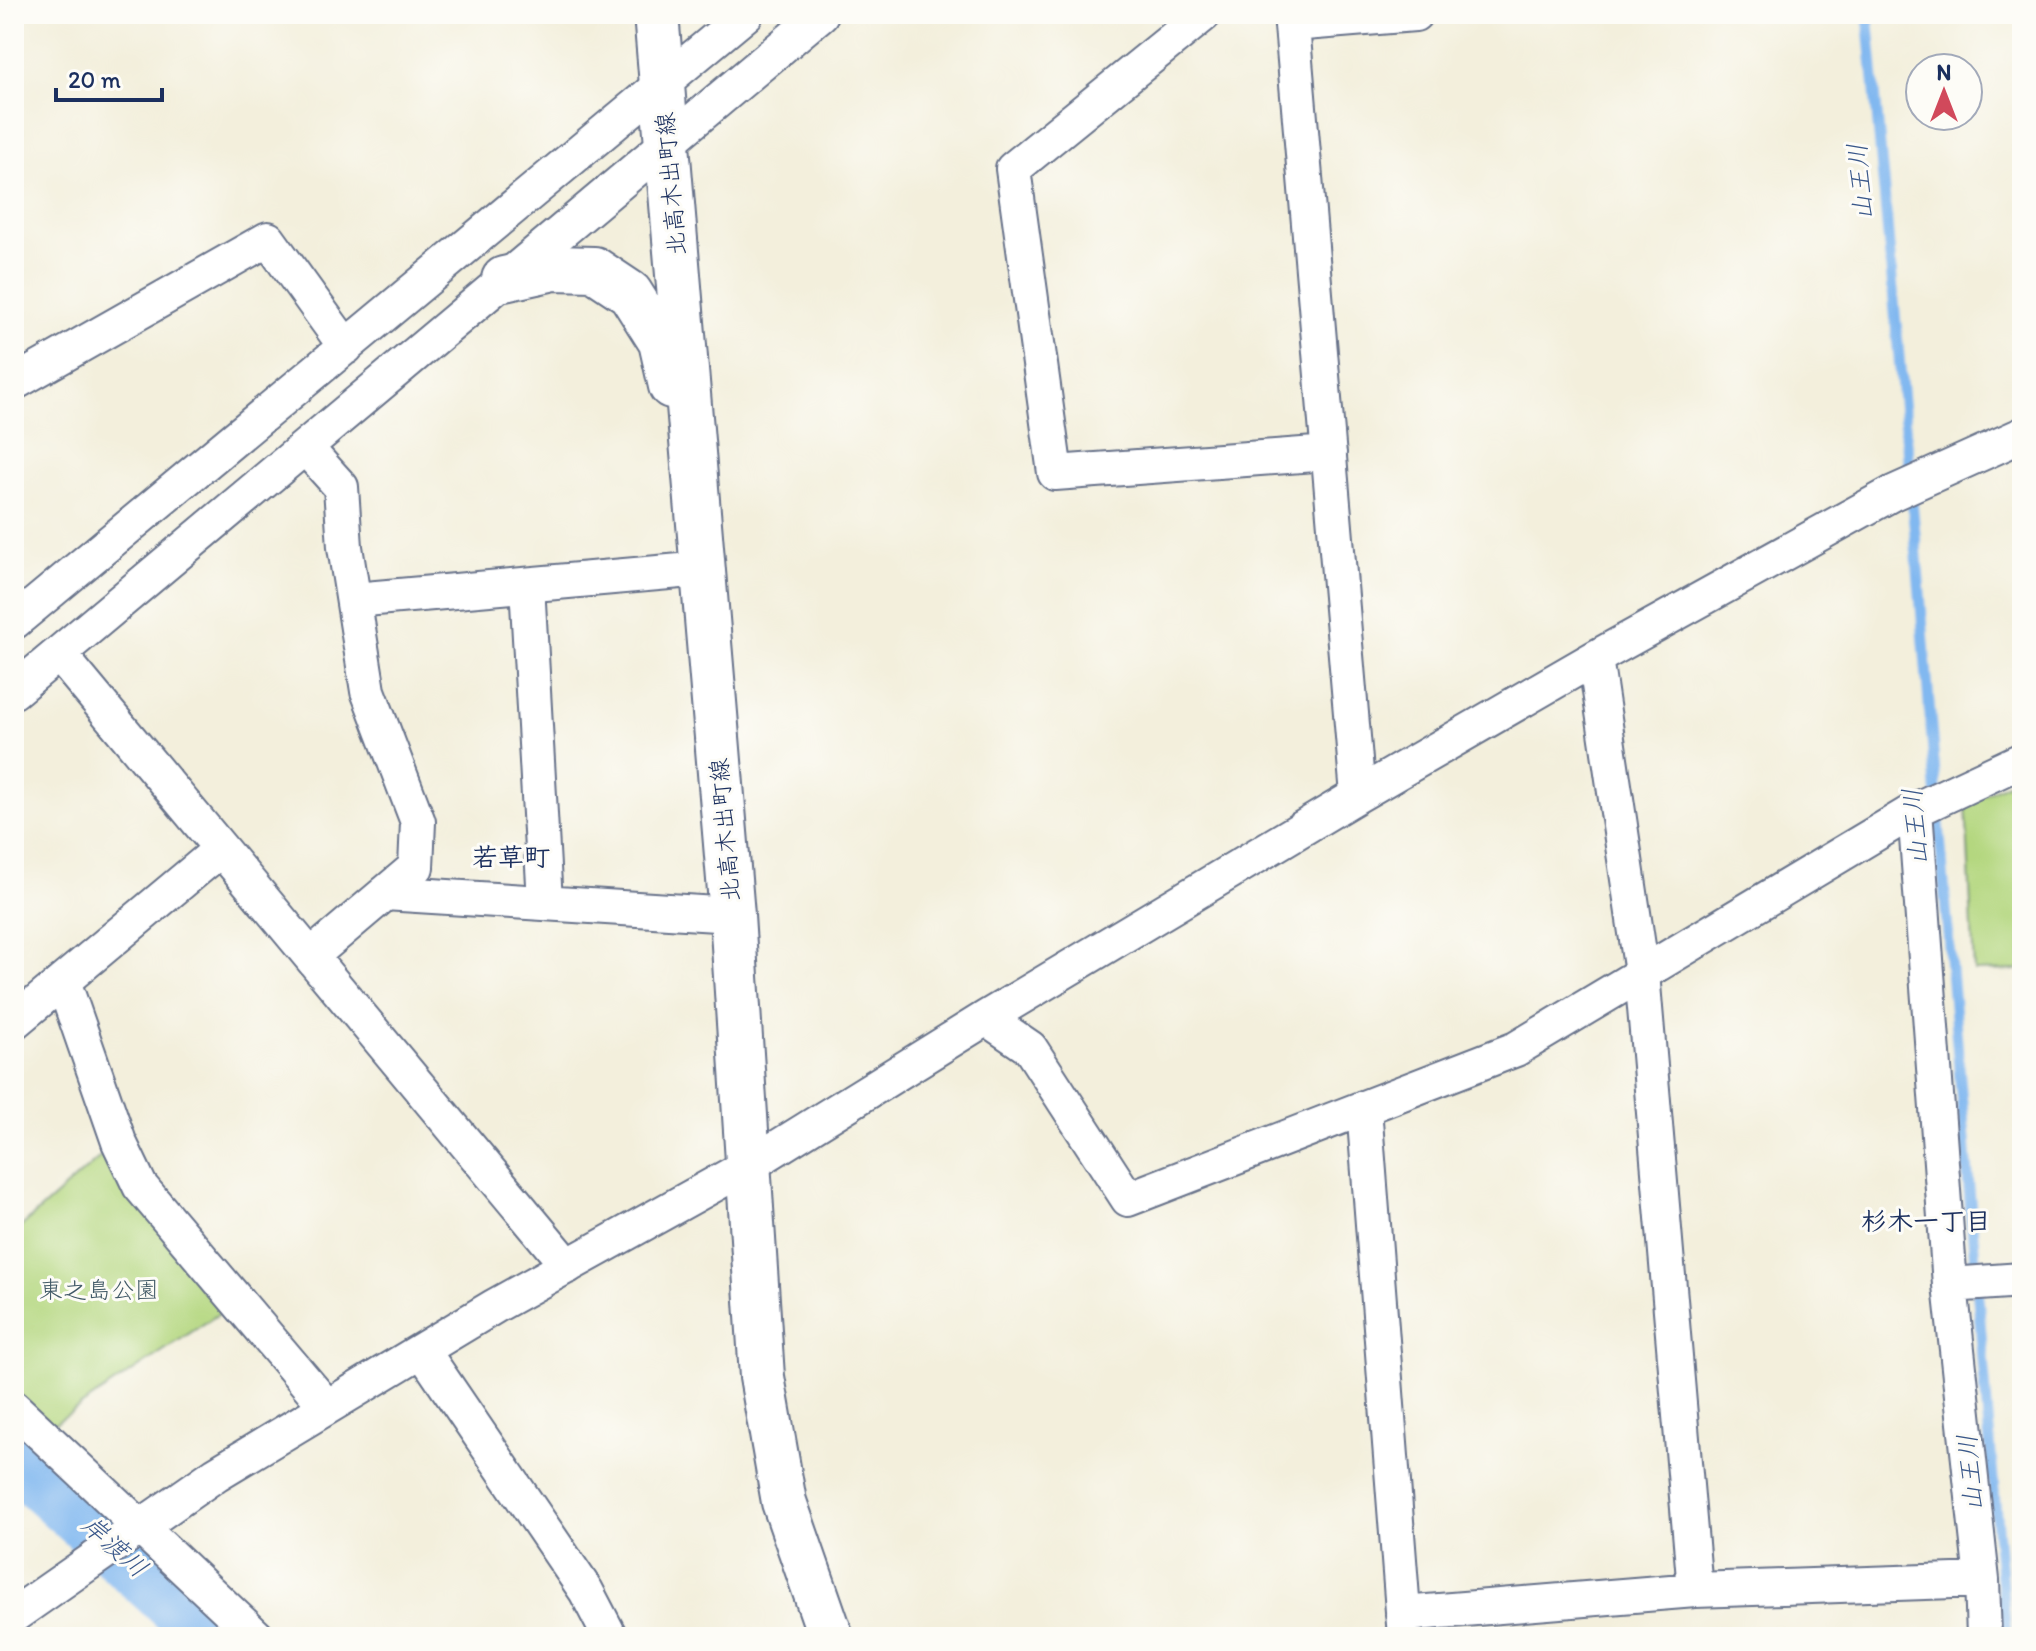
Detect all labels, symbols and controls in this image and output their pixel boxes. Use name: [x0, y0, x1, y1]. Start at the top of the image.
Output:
scale bar: [56, 52, 162, 102]
north arrow: [1904, 52, 1984, 132]
text: N: [1937, 59, 1951, 86]
text: 20 m: [68, 65, 121, 94]
street label: 北高木出町線: [650, 111, 691, 257]
water label: 山王川: [1841, 142, 1879, 222]
street label: 北高木出町線: [704, 757, 745, 903]
water label: 山王川: [1896, 787, 1934, 867]
district label: 若草町: [472, 841, 550, 873]
district label: 杉木一丁目: [1861, 1205, 1991, 1237]
park label: 東之島公園: [39, 1275, 159, 1304]
water label: 山王川: [1951, 1433, 1989, 1513]
water label: 岸渡川: [75, 1508, 155, 1584]

